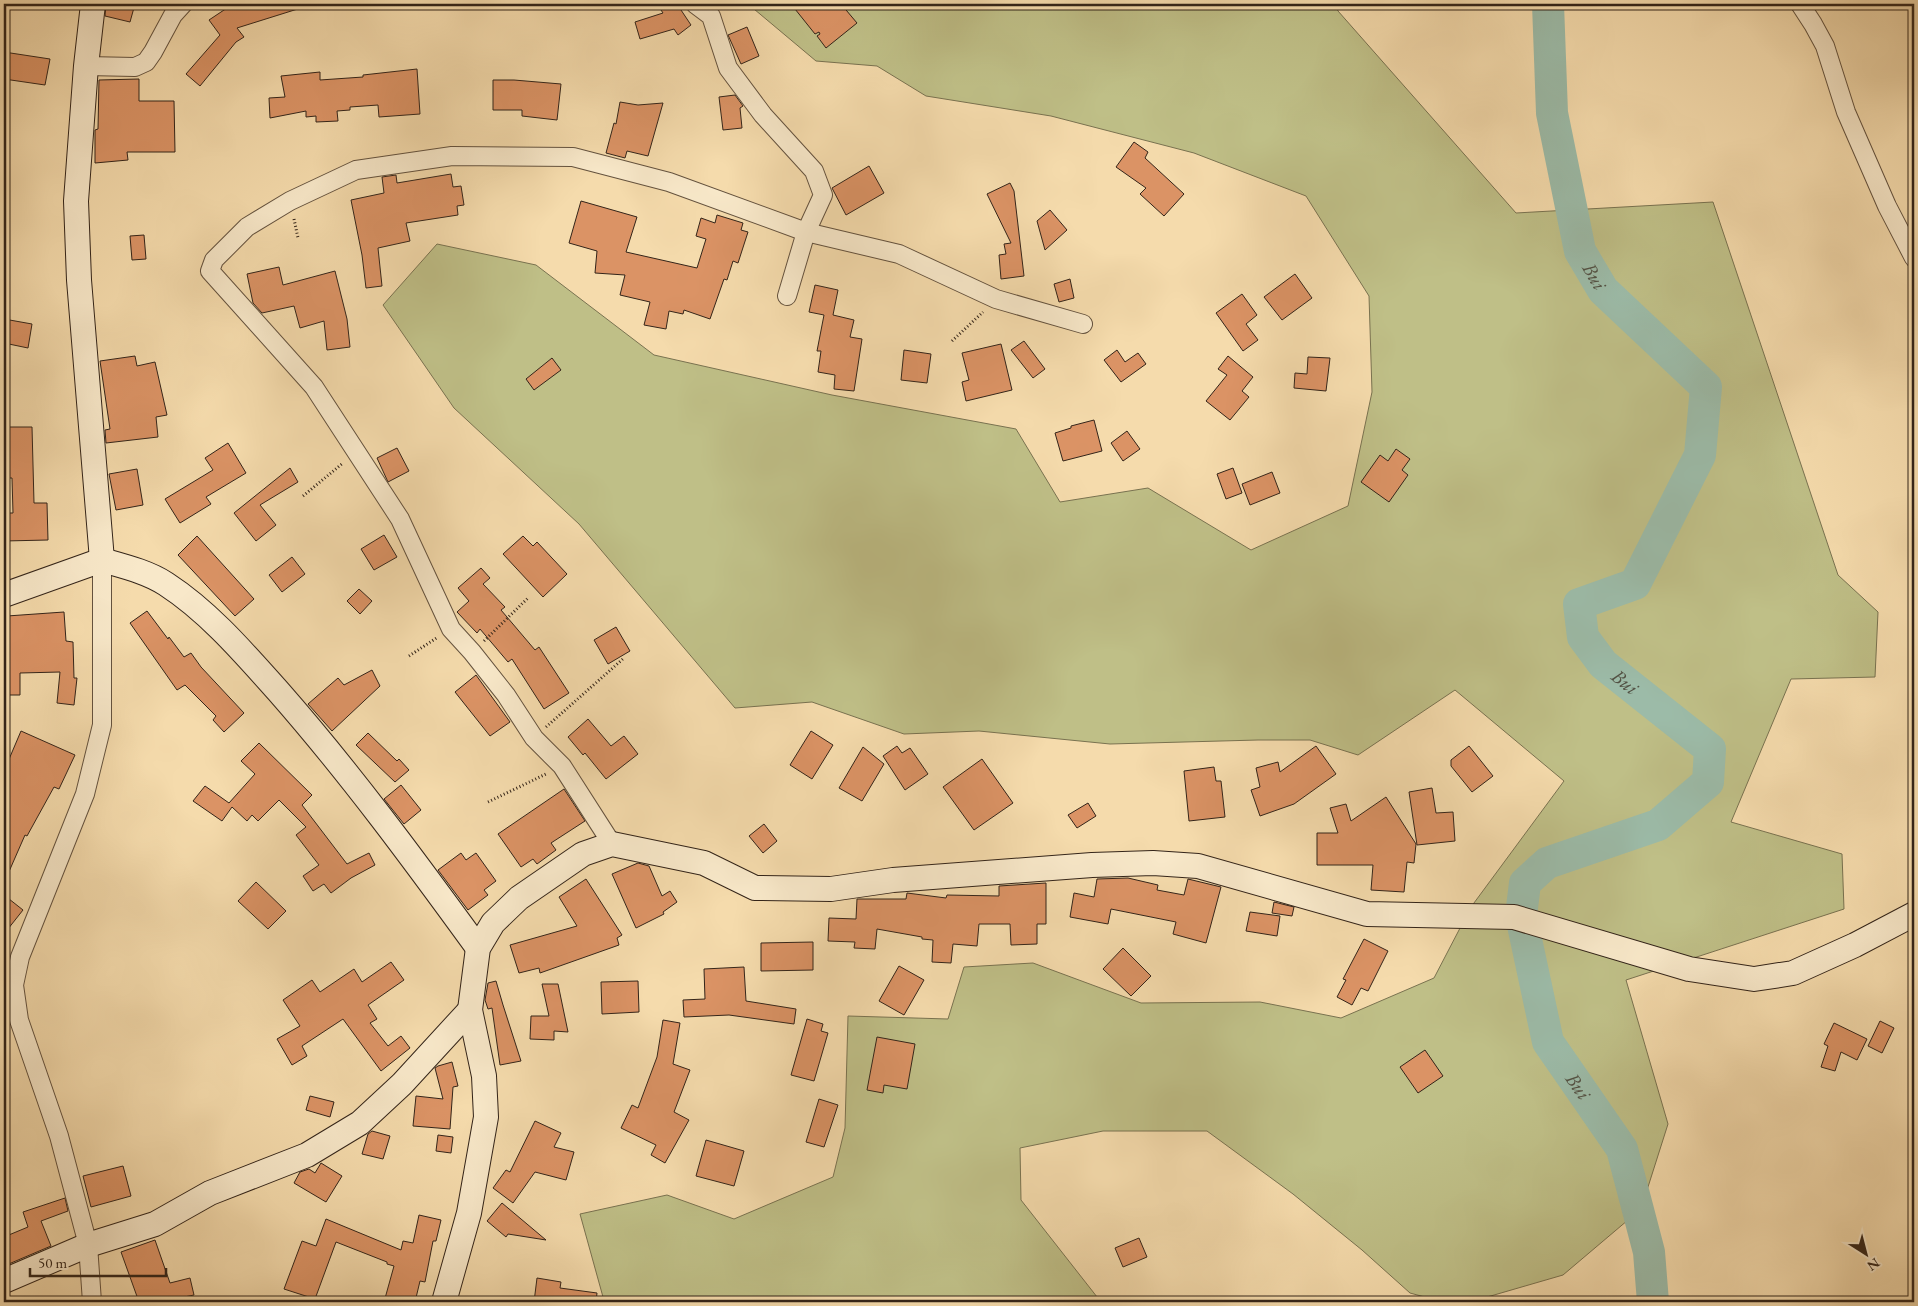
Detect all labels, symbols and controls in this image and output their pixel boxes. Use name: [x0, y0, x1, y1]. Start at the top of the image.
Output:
water label: Bui: [1576, 257, 1614, 295]
water label: Bui: [1606, 662, 1645, 701]
water label: Bui: [1559, 1066, 1598, 1106]
north arrow: [1840, 1228, 1890, 1278]
scale bar: [30, 1246, 166, 1278]
text: 50 m: [38, 1253, 67, 1272]
text: N: [1863, 1254, 1884, 1276]

